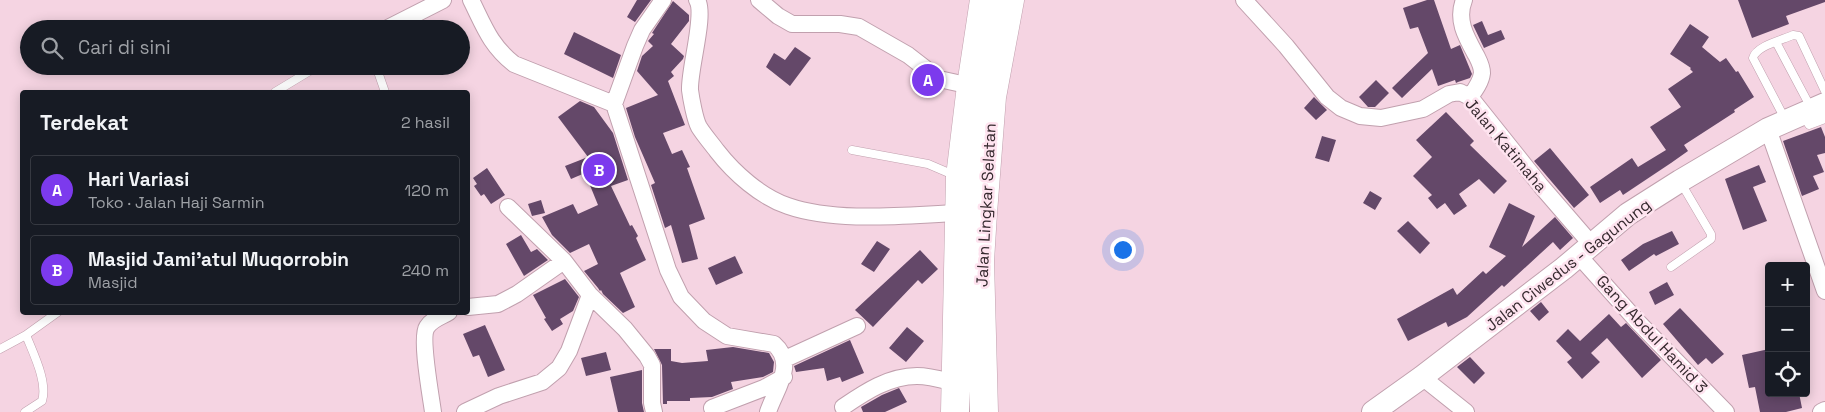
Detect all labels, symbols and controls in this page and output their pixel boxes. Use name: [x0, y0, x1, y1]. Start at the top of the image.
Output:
search box: [20, 20, 470, 75]
icon: search: [38, 34, 66, 62]
text: Cari di sini: [78, 35, 171, 60]
pin: A: [912, 61, 944, 99]
street label: Jalan Katimaha: [1460, 93, 1552, 197]
text: Terdekat: [40, 109, 129, 136]
text: 2 hasil: [401, 112, 450, 133]
street label: Jalan Lingkar Selatan: [971, 123, 1001, 287]
pin: B: [583, 151, 615, 189]
text: Hari Variasi: [88, 167, 189, 192]
text: A: [52, 180, 62, 201]
text: 120 m: [405, 180, 449, 201]
text: Toko · Jalan Haji Sarmin: [88, 192, 265, 213]
street label: Jalan Ciwedus - Gagunung: [1481, 194, 1655, 336]
your location: [1110, 237, 1136, 263]
text: Masjid Jami'atul Muqorrobin: [88, 247, 349, 272]
text: B: [52, 260, 62, 281]
text: 240 m: [402, 260, 449, 281]
map controls: [1765, 262, 1810, 397]
button: +: [1765, 262, 1810, 307]
street label: Gang Abdul Hamid 3: [1592, 271, 1712, 397]
text: Masjid: [88, 272, 138, 293]
button: −: [1765, 307, 1810, 352]
button: locate: [1765, 352, 1810, 397]

